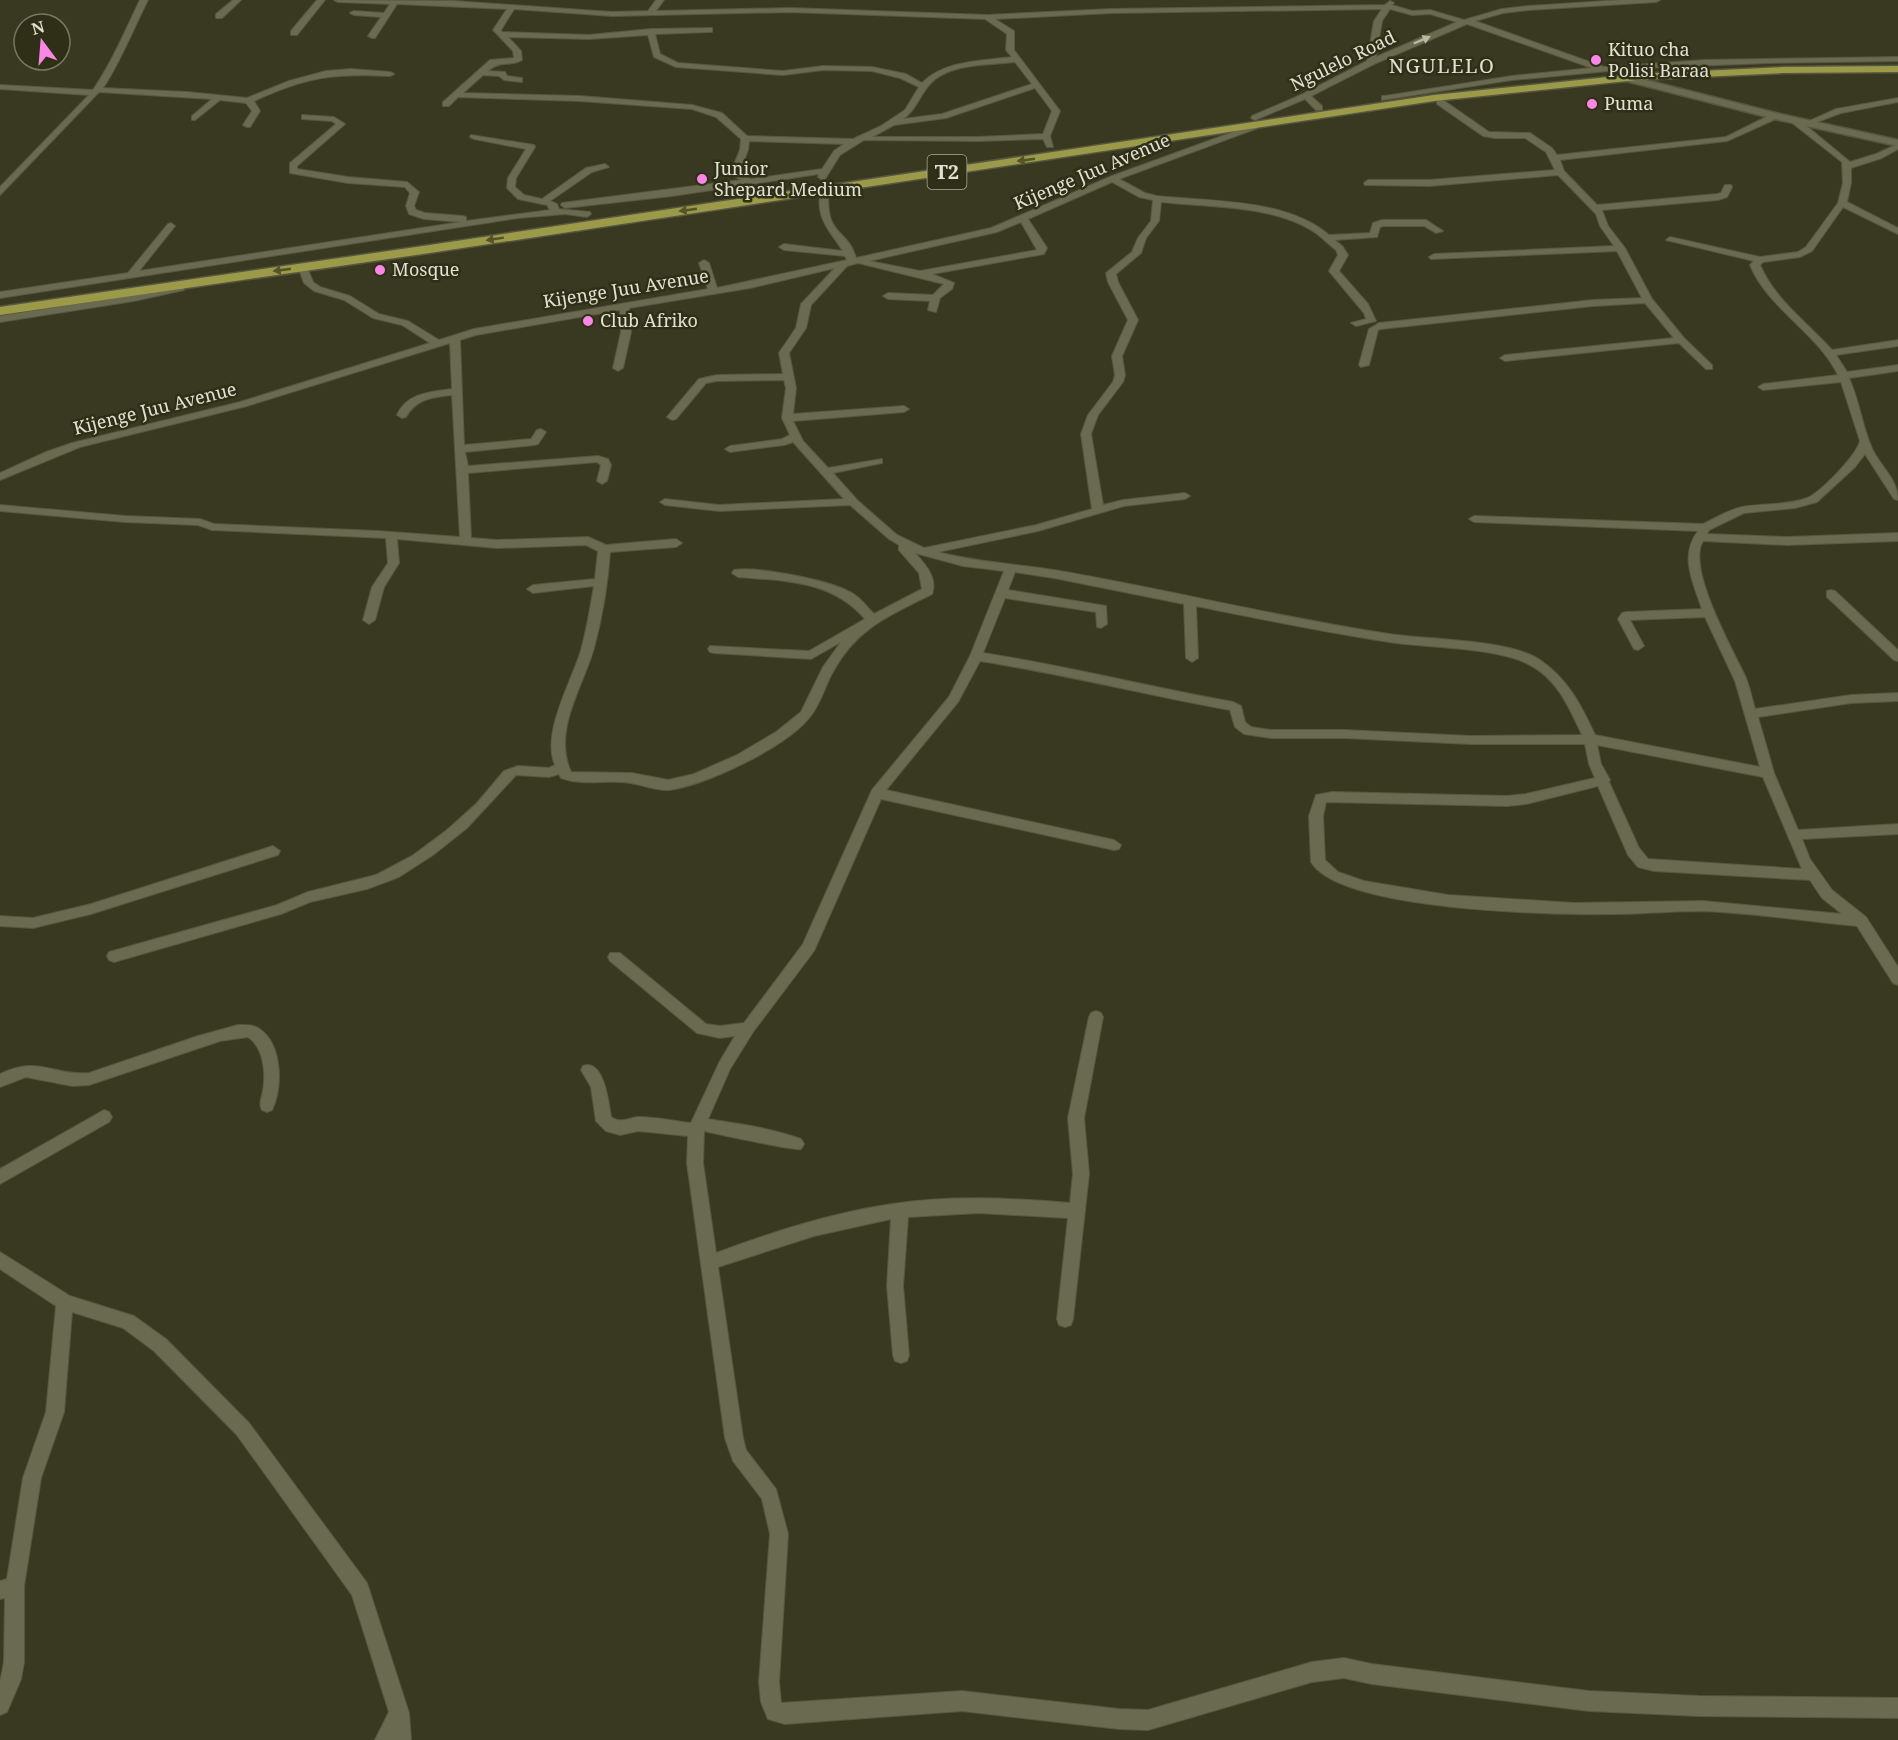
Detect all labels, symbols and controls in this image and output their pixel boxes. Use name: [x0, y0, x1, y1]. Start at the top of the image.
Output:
north arrow: [12, 12, 72, 72]
text: N: [29, 15, 47, 40]
street label: Ngulelo Road: [1286, 24, 1399, 96]
one-way arrow: [1413, 35, 1431, 44]
place label: Kituo cha Polisi Baraa: [1608, 37, 1709, 82]
district label: NGULELO: [1389, 52, 1495, 79]
marker: Kituo cha Polisi Baraa: [1589, 53, 1603, 67]
place label: Puma: [1604, 91, 1653, 115]
marker: Puma: [1585, 97, 1599, 111]
street label: Kijenge Juu Avenue: [1010, 127, 1173, 215]
road number: T2: [928, 155, 966, 189]
place label: Junior Shepard Medium: [713, 156, 862, 201]
one-way arrow: [1017, 156, 1036, 165]
marker: Junior Shepard Medium: [695, 172, 709, 186]
one-way arrow: [679, 206, 698, 215]
one-way arrow: [486, 234, 505, 243]
place label: Mosque: [392, 257, 460, 281]
marker: Mosque: [373, 263, 387, 277]
street label: Kijenge Juu Avenue: [541, 263, 710, 313]
one-way arrow: [272, 266, 291, 275]
place label: Club Afriko: [600, 308, 698, 332]
marker: Club Afriko: [581, 314, 595, 328]
street label: Kijenge Juu Avenue: [71, 376, 239, 440]

